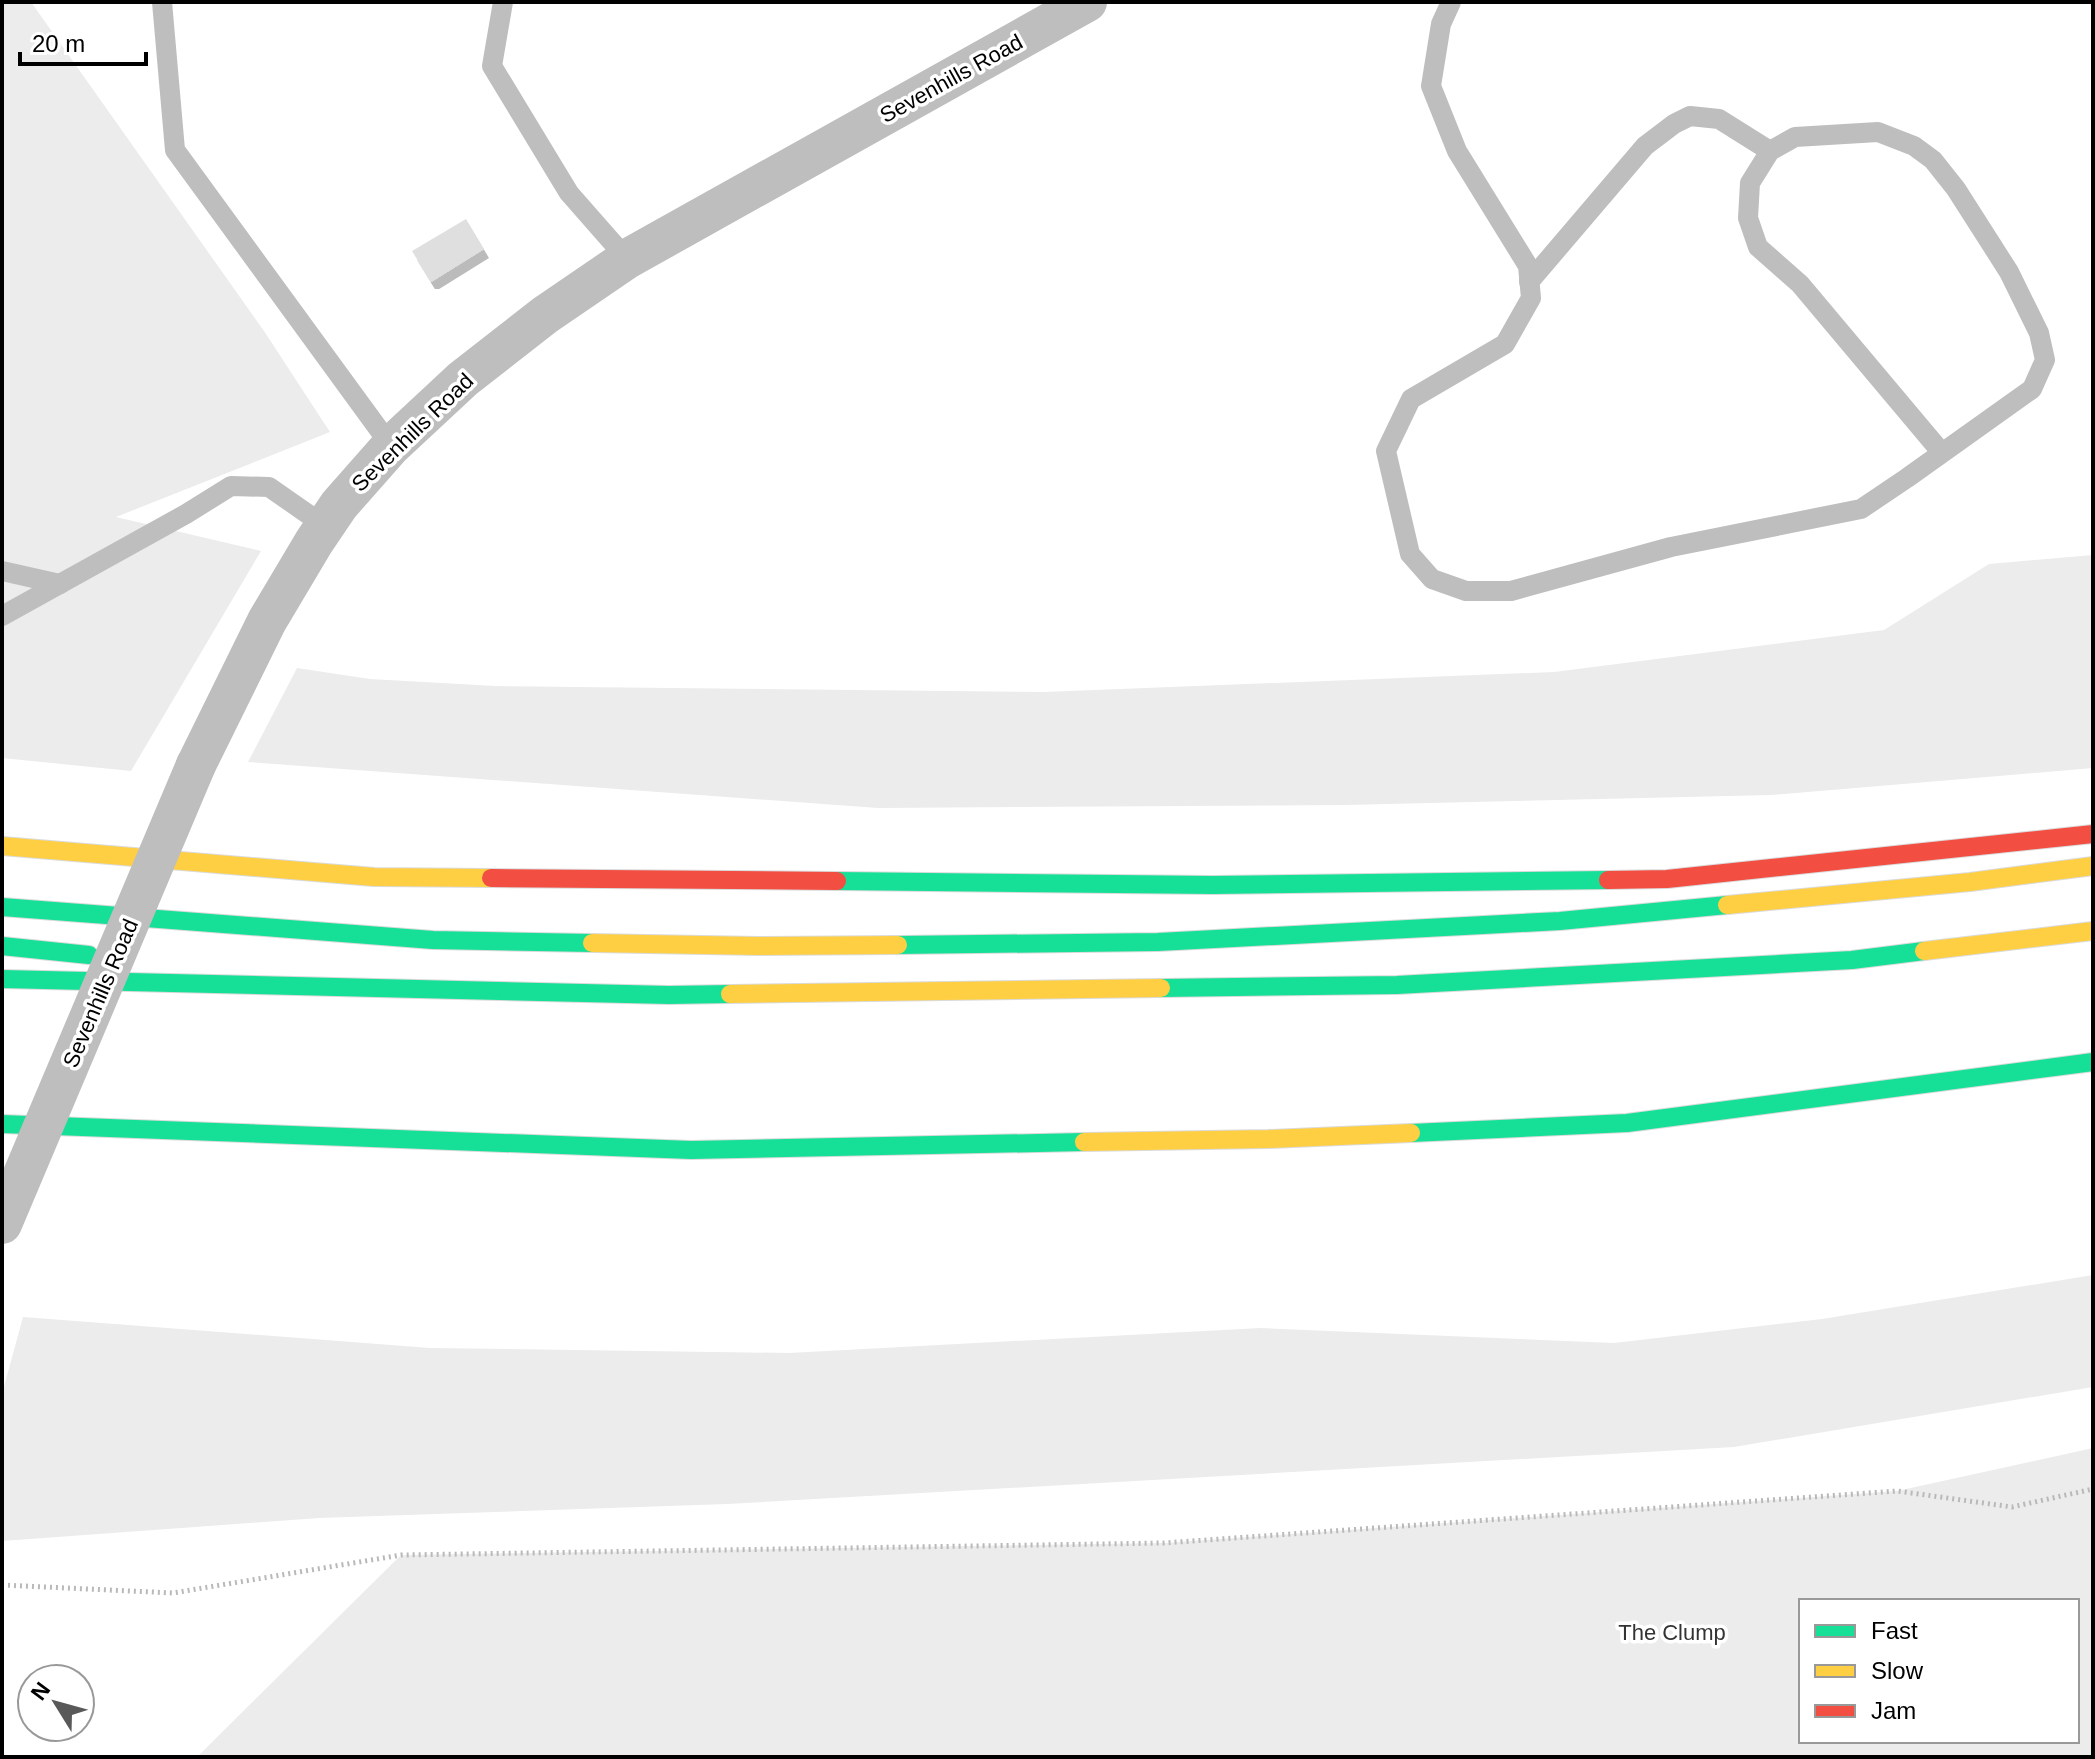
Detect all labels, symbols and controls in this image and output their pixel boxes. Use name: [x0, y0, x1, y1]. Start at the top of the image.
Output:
scale bar: [20, 16, 146, 66]
street label: Sevenhills Road: [876, 29, 1027, 128]
text: 20 m: [32, 30, 85, 57]
street label: Sevenhills Road: [346, 368, 478, 497]
street label: Sevenhills Road: [58, 915, 143, 1071]
legend: [1799, 1599, 2079, 1743]
text: Fast: [1871, 1617, 1918, 1644]
park label: The Clump: [1618, 1620, 1726, 1645]
text: Slow: [1871, 1657, 1924, 1684]
north arrow: [16, 1663, 96, 1743]
text: N: [26, 1677, 55, 1705]
text: Jam: [1871, 1697, 1916, 1724]

